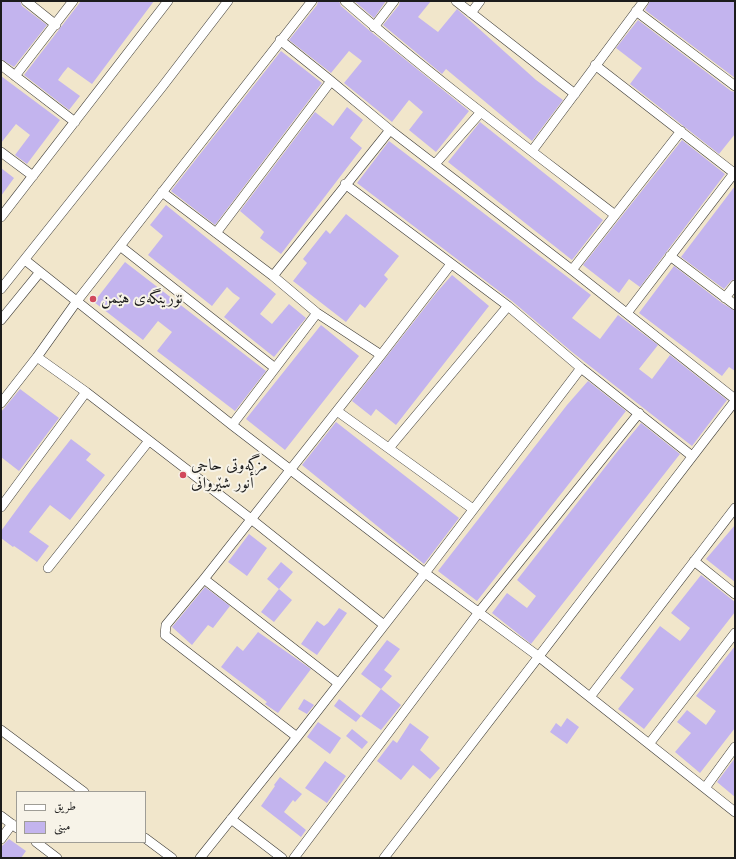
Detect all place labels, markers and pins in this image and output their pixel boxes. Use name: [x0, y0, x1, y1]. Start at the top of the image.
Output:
place label: نۆرینگه‌ی هێمن: [101, 289, 183, 309]
marker: نۆرینگه‌ی هێمن: [88, 294, 98, 304]
place label: مزگەوتی حاجی أنور شێروانی: [191, 456, 267, 494]
marker: مزگەوتی حاجی أنور شێروانی: [178, 470, 188, 480]

